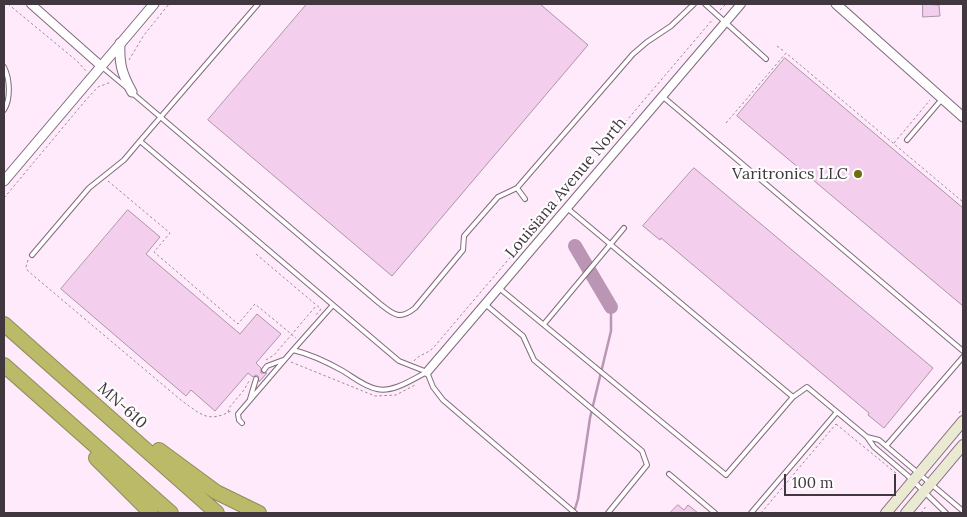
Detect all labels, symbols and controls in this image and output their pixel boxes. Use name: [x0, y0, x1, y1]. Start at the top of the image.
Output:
street label: Louisiana Avenue North: [502, 114, 630, 262]
place label: Varitronics LLC: [732, 164, 848, 184]
marker: Varitronics LLC: [852, 168, 864, 180]
street label: MN-610: [93, 379, 151, 433]
scale bar: [787, 464, 900, 496]
text: 100 m: [792, 473, 833, 492]

